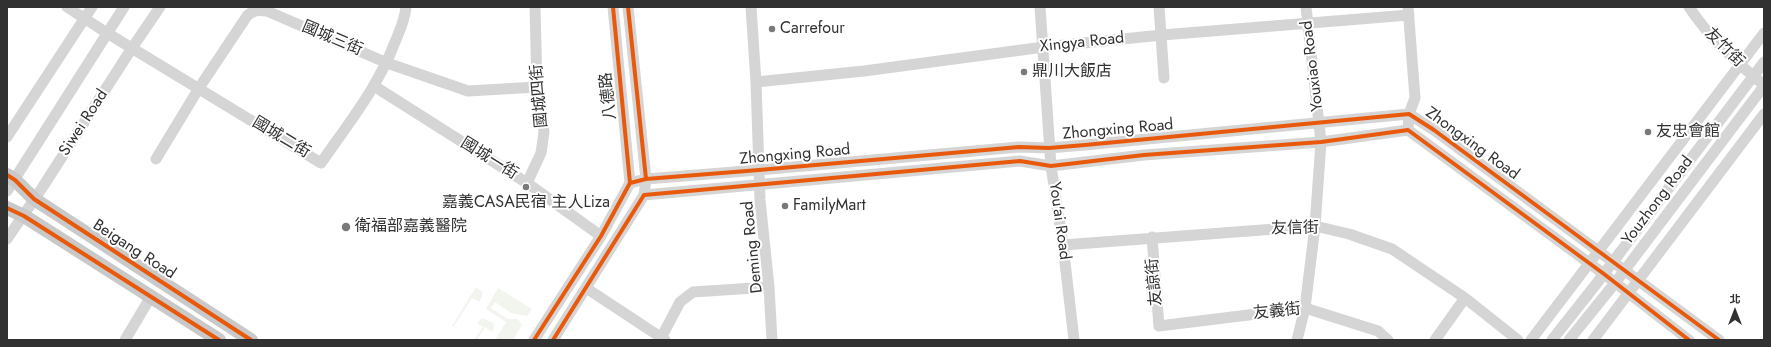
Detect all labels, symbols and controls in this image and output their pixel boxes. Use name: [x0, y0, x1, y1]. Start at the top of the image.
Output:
street label: 國城三街: [299, 18, 365, 60]
place label: Carrefour: [780, 19, 845, 39]
street label: Youxiao Road: [1298, 20, 1328, 112]
marker: Carrefour: [767, 24, 777, 34]
street label: 友竹街: [1700, 24, 1748, 72]
street label: Xingya Road: [1039, 29, 1125, 57]
place label: 鼎川大飯店: [1032, 62, 1112, 82]
street label: 國城四街: [528, 63, 552, 129]
marker: 鼎川大飯店: [1019, 67, 1029, 77]
street label: 八德路: [597, 71, 621, 121]
street label: Siwei Road: [55, 86, 113, 160]
street label: Zhongxing Road: [1421, 104, 1523, 184]
street label: 國城二街: [249, 113, 313, 163]
street label: Zhongxing Road: [1062, 116, 1174, 144]
place label: 友忠會館: [1656, 122, 1720, 142]
marker: 友忠會館: [1643, 127, 1653, 137]
street label: 國城一街: [457, 134, 521, 184]
street label: Zhongxing Road: [739, 141, 851, 169]
street label: Youzhong Road: [1618, 153, 1698, 249]
street label: You'ai Road: [1044, 181, 1074, 261]
marker: 嘉義CASA民宿 主人Liza: [521, 182, 531, 192]
place label: 嘉義CASA民宿 主人Liza: [442, 193, 610, 213]
place label: FamilyMart: [793, 196, 866, 216]
street label: Deming Road: [739, 200, 767, 294]
marker: FamilyMart: [780, 201, 790, 211]
street label: Beigang Road: [89, 216, 179, 284]
place label: 衛福部嘉義醫院: [355, 217, 467, 237]
street label: 友信街: [1271, 219, 1319, 239]
marker: 衛福部嘉義醫院: [340, 221, 352, 233]
street label: 友諒街: [1143, 257, 1167, 307]
north arrow: [1715, 291, 1755, 331]
text: 北: [1730, 291, 1741, 307]
street label: 友義街: [1252, 300, 1302, 324]

